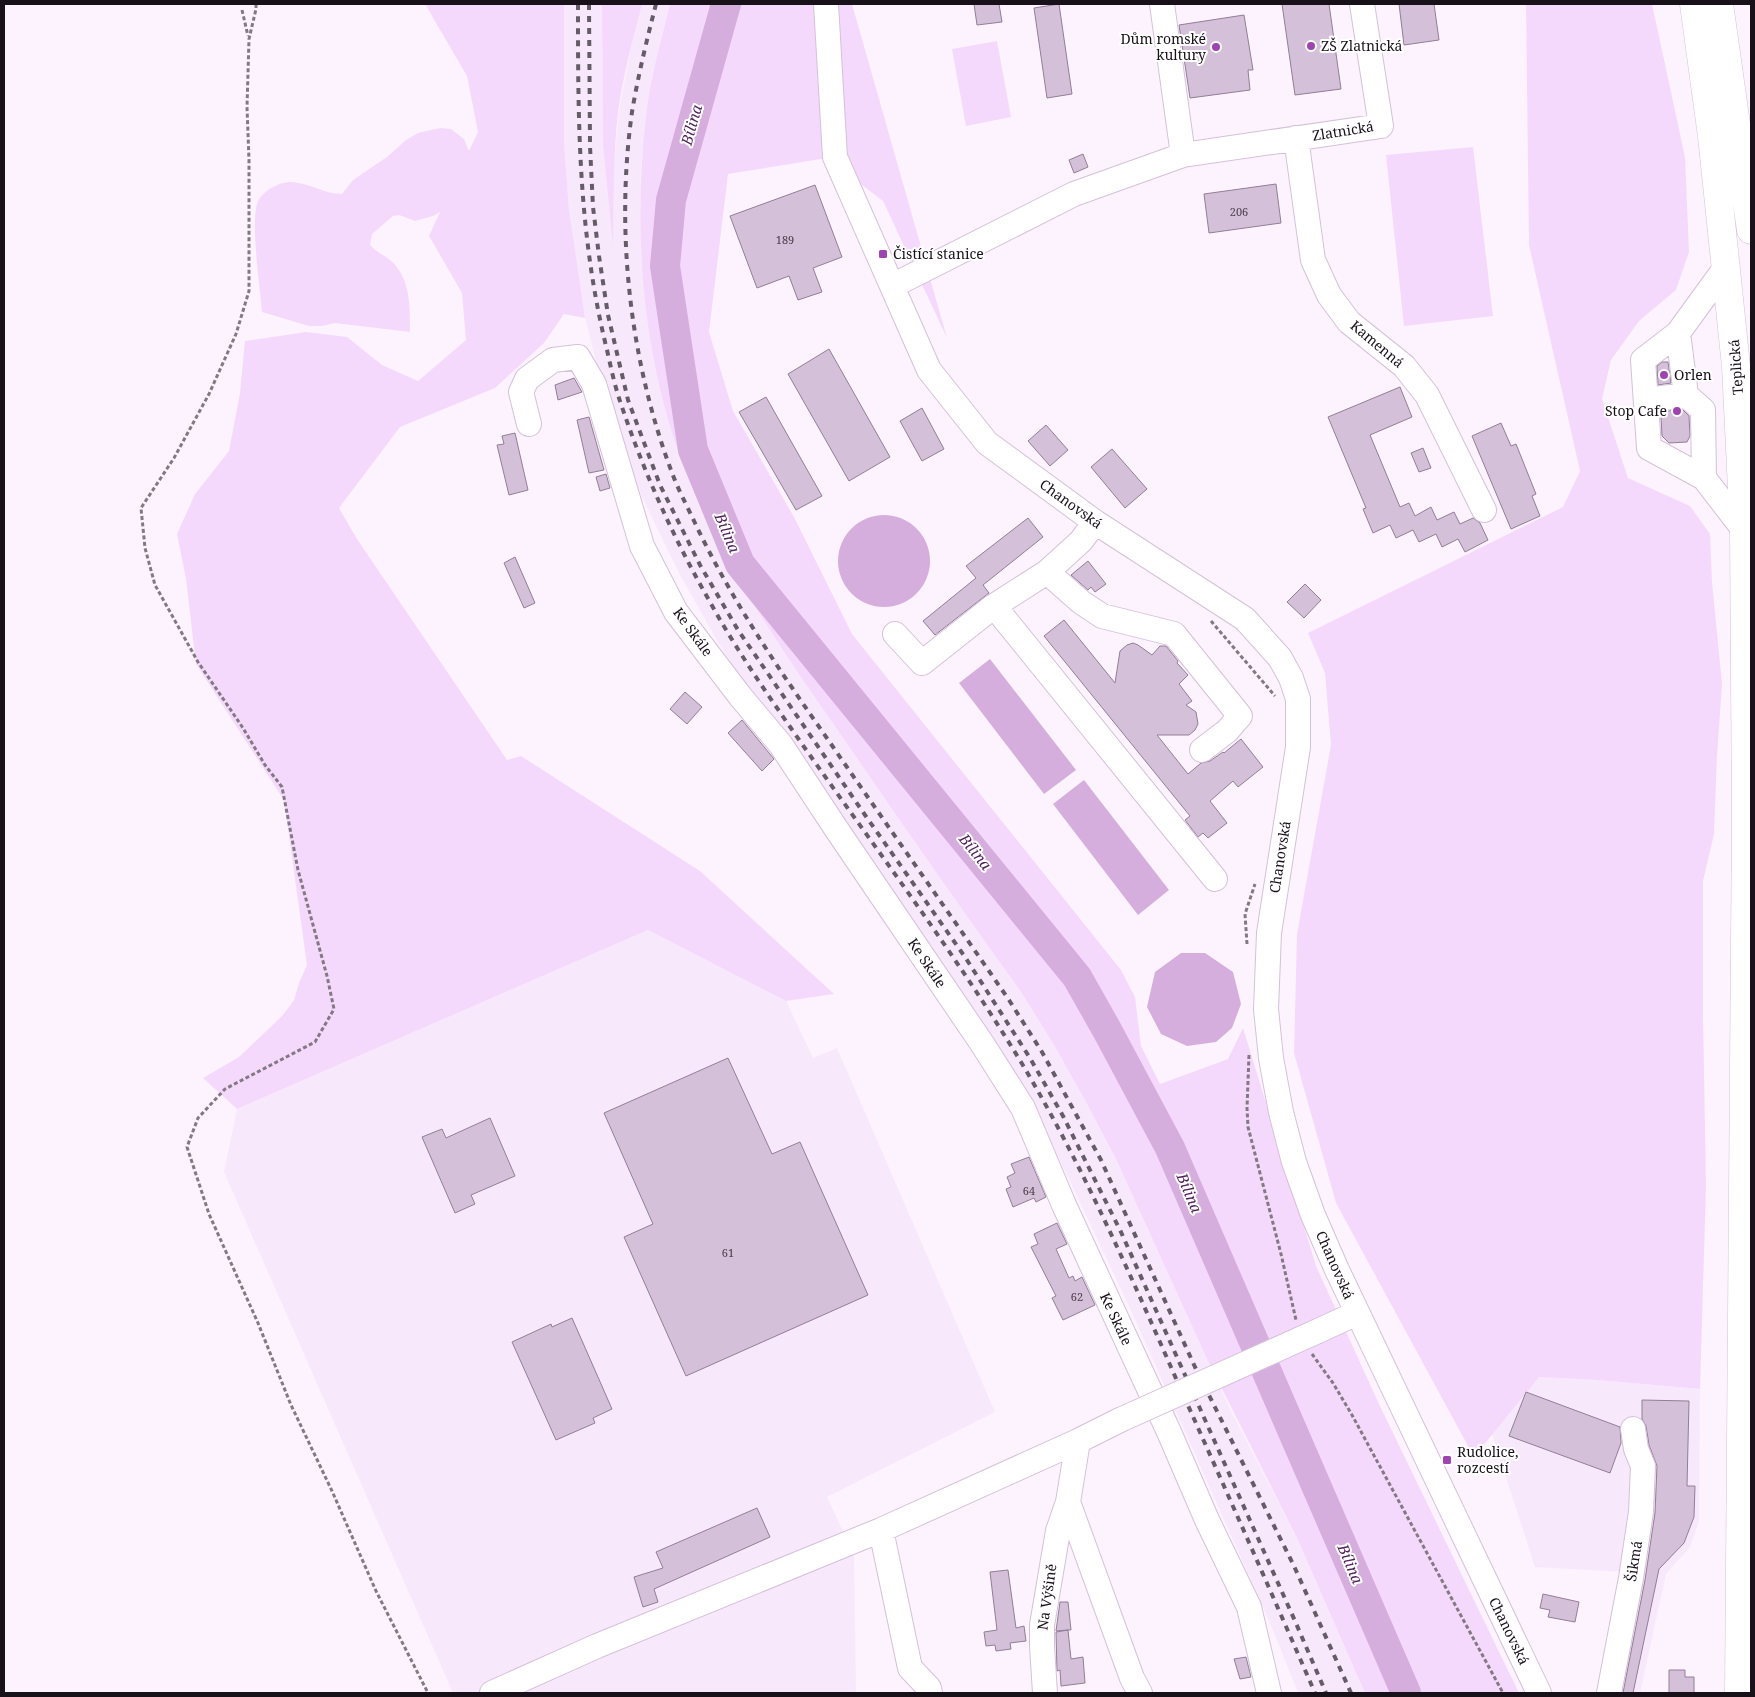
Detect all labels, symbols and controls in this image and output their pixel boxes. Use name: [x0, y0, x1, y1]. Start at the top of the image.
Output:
place label: Dům romské kultury: [1120, 29, 1206, 64]
place label: ZŠ Zlatnická: [1321, 36, 1403, 55]
marker: ZŠ Zlatnická: [1305, 40, 1317, 52]
marker: Dům romské kultury: [1210, 41, 1222, 53]
water label: Bílina: [675, 102, 706, 148]
street label: Zlatnická: [1311, 116, 1375, 145]
house number: 206: [1230, 204, 1248, 219]
house number: 189: [776, 232, 794, 247]
place label: Čistící stanice: [893, 244, 984, 263]
marker: Čistící stanice: [877, 248, 889, 260]
street label: Kamenná: [1347, 316, 1408, 372]
street label: Teplická: [1724, 338, 1747, 396]
place label: Orlen: [1674, 365, 1712, 384]
marker: Orlen: [1658, 369, 1670, 381]
place label: Stop Cafe: [1605, 401, 1667, 420]
marker: Stop Cafe: [1671, 405, 1683, 417]
street label: Chanovská: [1036, 474, 1106, 533]
water label: Bílina: [710, 509, 745, 556]
street label: Ke Skále: [669, 603, 718, 660]
street label: Chanovská: [1264, 819, 1295, 894]
water label: Bílina: [954, 828, 997, 874]
street label: Ke Skále: [904, 934, 951, 991]
water label: Bílina: [1172, 1169, 1207, 1216]
house number: 64: [1023, 1183, 1035, 1198]
street label: Chanovská: [1312, 1228, 1359, 1302]
house number: 61: [722, 1245, 734, 1260]
house number: 62: [1071, 1289, 1083, 1304]
street label: Ke Skále: [1096, 1289, 1137, 1348]
place label: Rudolice, rozcestí: [1457, 1442, 1518, 1477]
marker: Rudolice, rozcestí: [1441, 1454, 1453, 1466]
street label: Šikmá: [1621, 1539, 1646, 1583]
water label: Bílina: [1333, 1540, 1368, 1587]
street label: Na Výšině: [1032, 1562, 1061, 1631]
street label: Chanovská: [1485, 1594, 1534, 1668]

